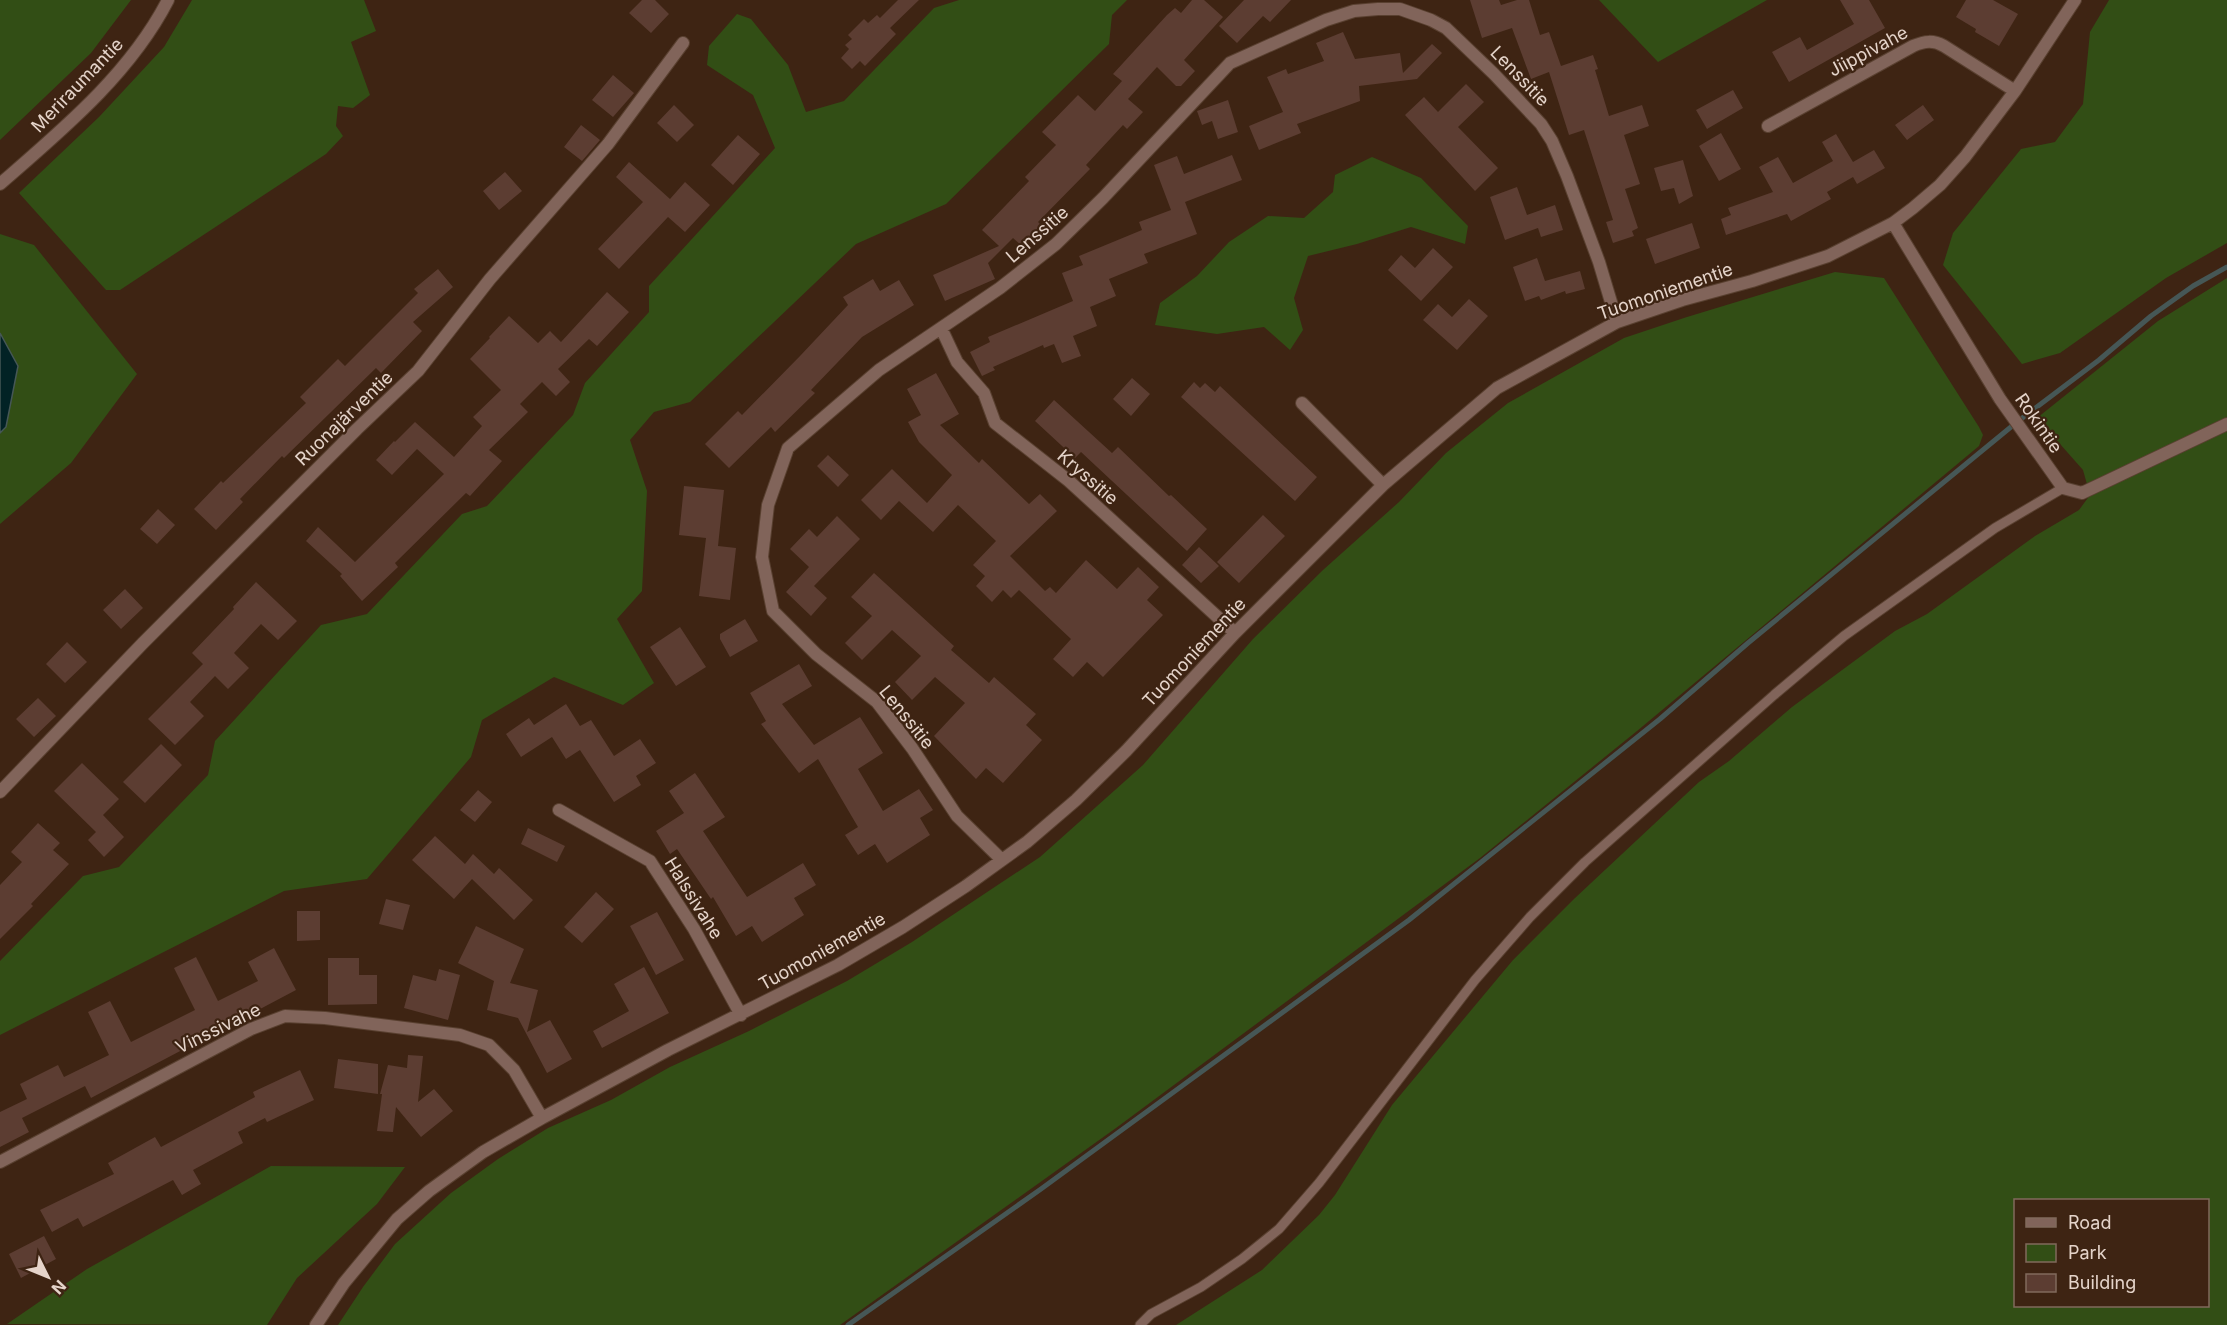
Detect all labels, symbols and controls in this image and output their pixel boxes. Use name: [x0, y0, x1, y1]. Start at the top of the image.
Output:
street label: Jiippivahe: [1825, 21, 1911, 81]
street label: Meriraumantie: [27, 33, 127, 137]
street label: Lenssitie: [1486, 42, 1554, 110]
street label: Lenssitie: [1002, 201, 1072, 267]
street label: Tuomoniementie: [1595, 258, 1735, 324]
street label: Ruonajärventie: [291, 366, 397, 470]
street label: Rokintie: [2011, 389, 2067, 457]
street label: Kryssitie: [1053, 445, 1123, 509]
street label: Tuomoniementie: [1138, 593, 1250, 711]
street label: Lenssitie: [875, 681, 939, 753]
street label: Halssivahe: [661, 853, 727, 943]
street label: Tuomoniementie: [755, 908, 889, 994]
street label: Vinssivahe: [172, 998, 264, 1058]
legend: [2014, 1199, 2209, 1307]
text: Road: [2068, 1212, 2111, 1233]
text: Park: [2068, 1242, 2107, 1263]
north arrow: [18, 1247, 78, 1307]
text: Building: [2068, 1272, 2136, 1293]
text: N: [47, 1276, 70, 1299]

